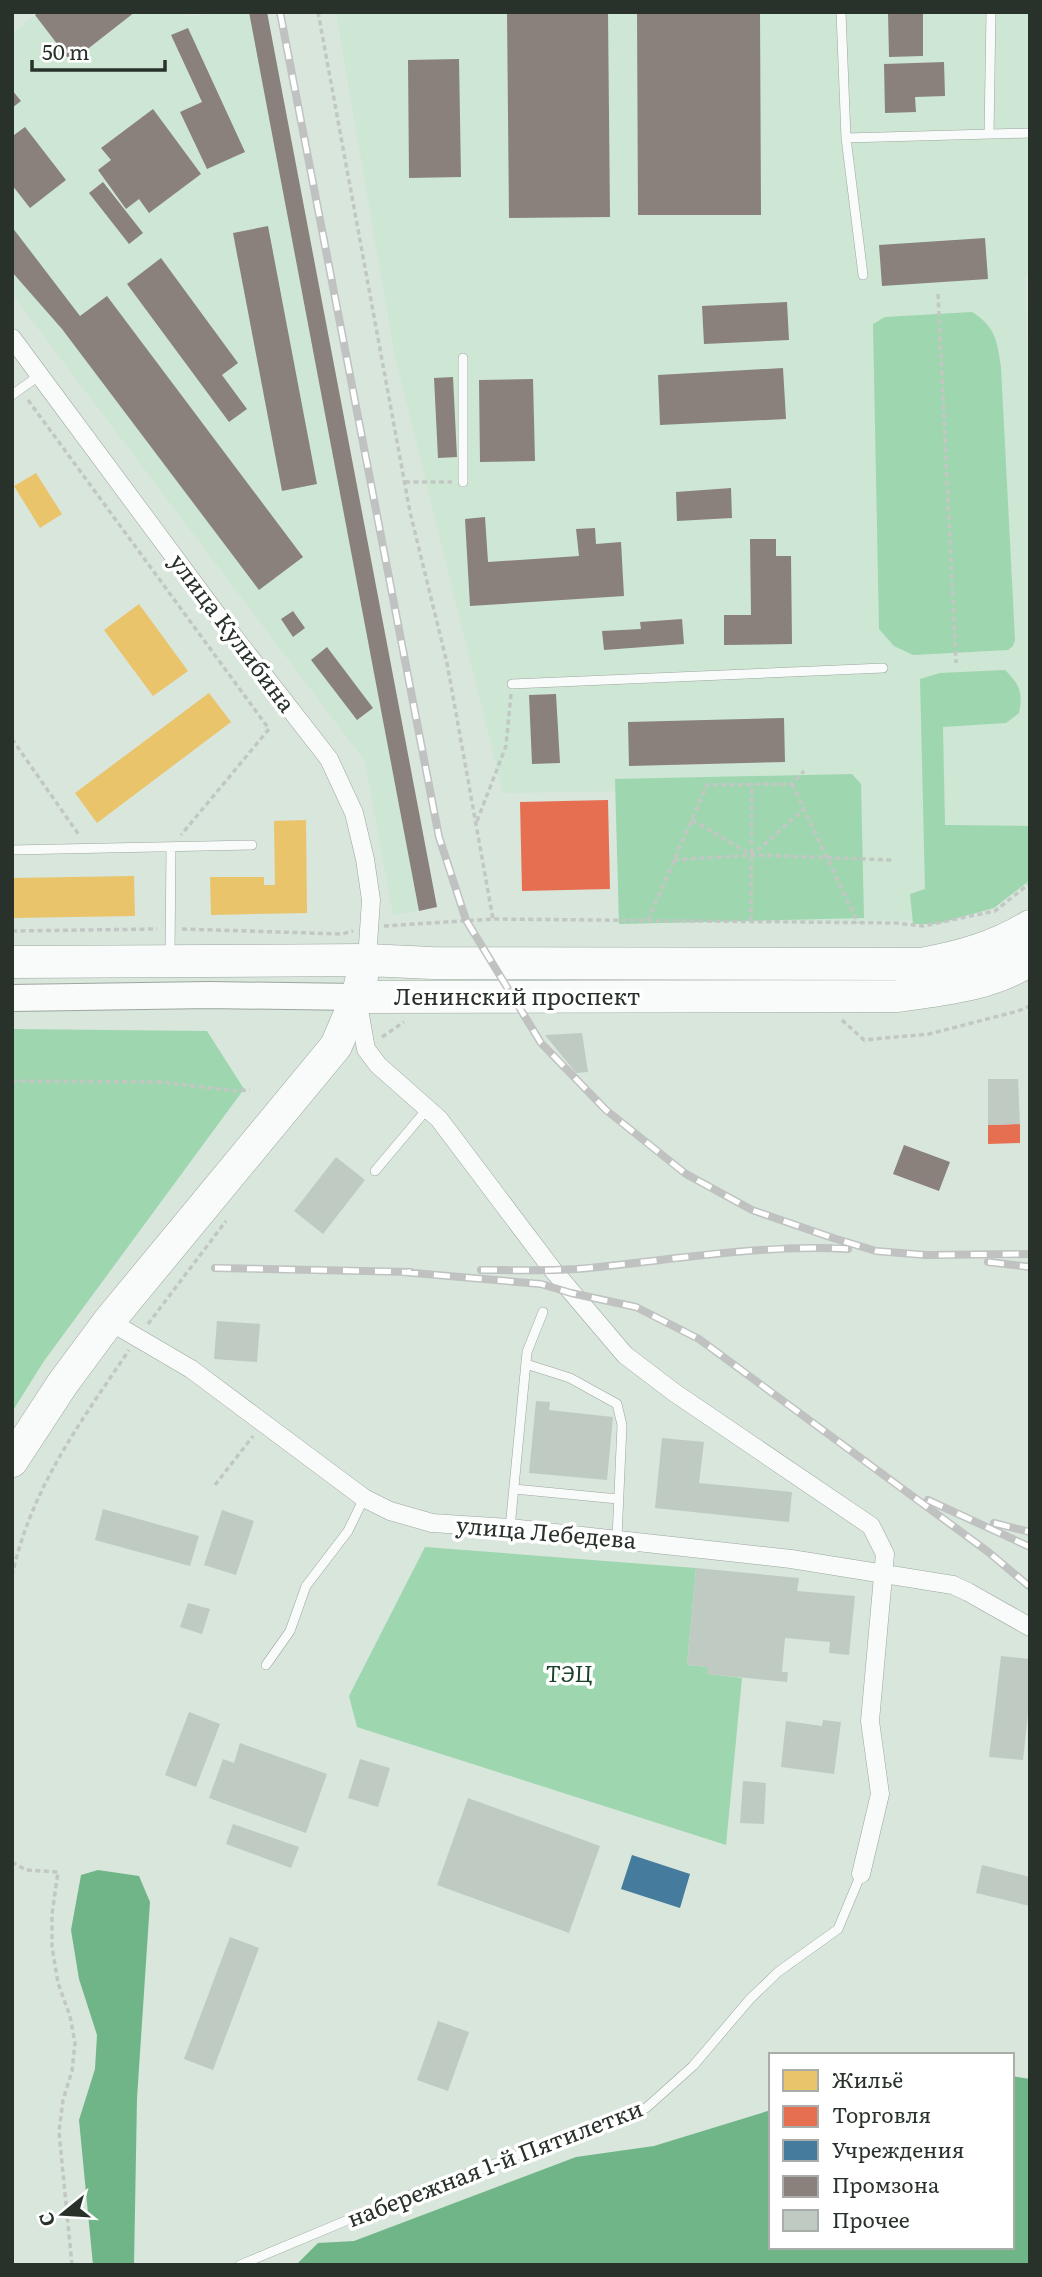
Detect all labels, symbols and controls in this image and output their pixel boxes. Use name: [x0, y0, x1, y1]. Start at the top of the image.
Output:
scale bar: [32, 28, 164, 72]
text: 50 m: [42, 35, 89, 66]
street label: улица Кулибина: [163, 545, 305, 719]
street label: Ленинский проспект: [394, 978, 640, 1012]
street label: улица Лебедева: [455, 1506, 638, 1556]
park label: ТЭЦ: [546, 1655, 593, 1689]
legend: [769, 2053, 1014, 2249]
text: Жильё: [832, 2063, 903, 2094]
street label: набережная 1-й Пятилетки: [342, 2090, 647, 2234]
text: Торговля: [832, 2098, 931, 2129]
text: Учреждения: [832, 2133, 964, 2164]
text: Промзона: [832, 2168, 940, 2199]
north arrow: [28, 2179, 98, 2249]
text: Прочее: [832, 2203, 910, 2234]
text: С: [30, 2209, 61, 2230]

